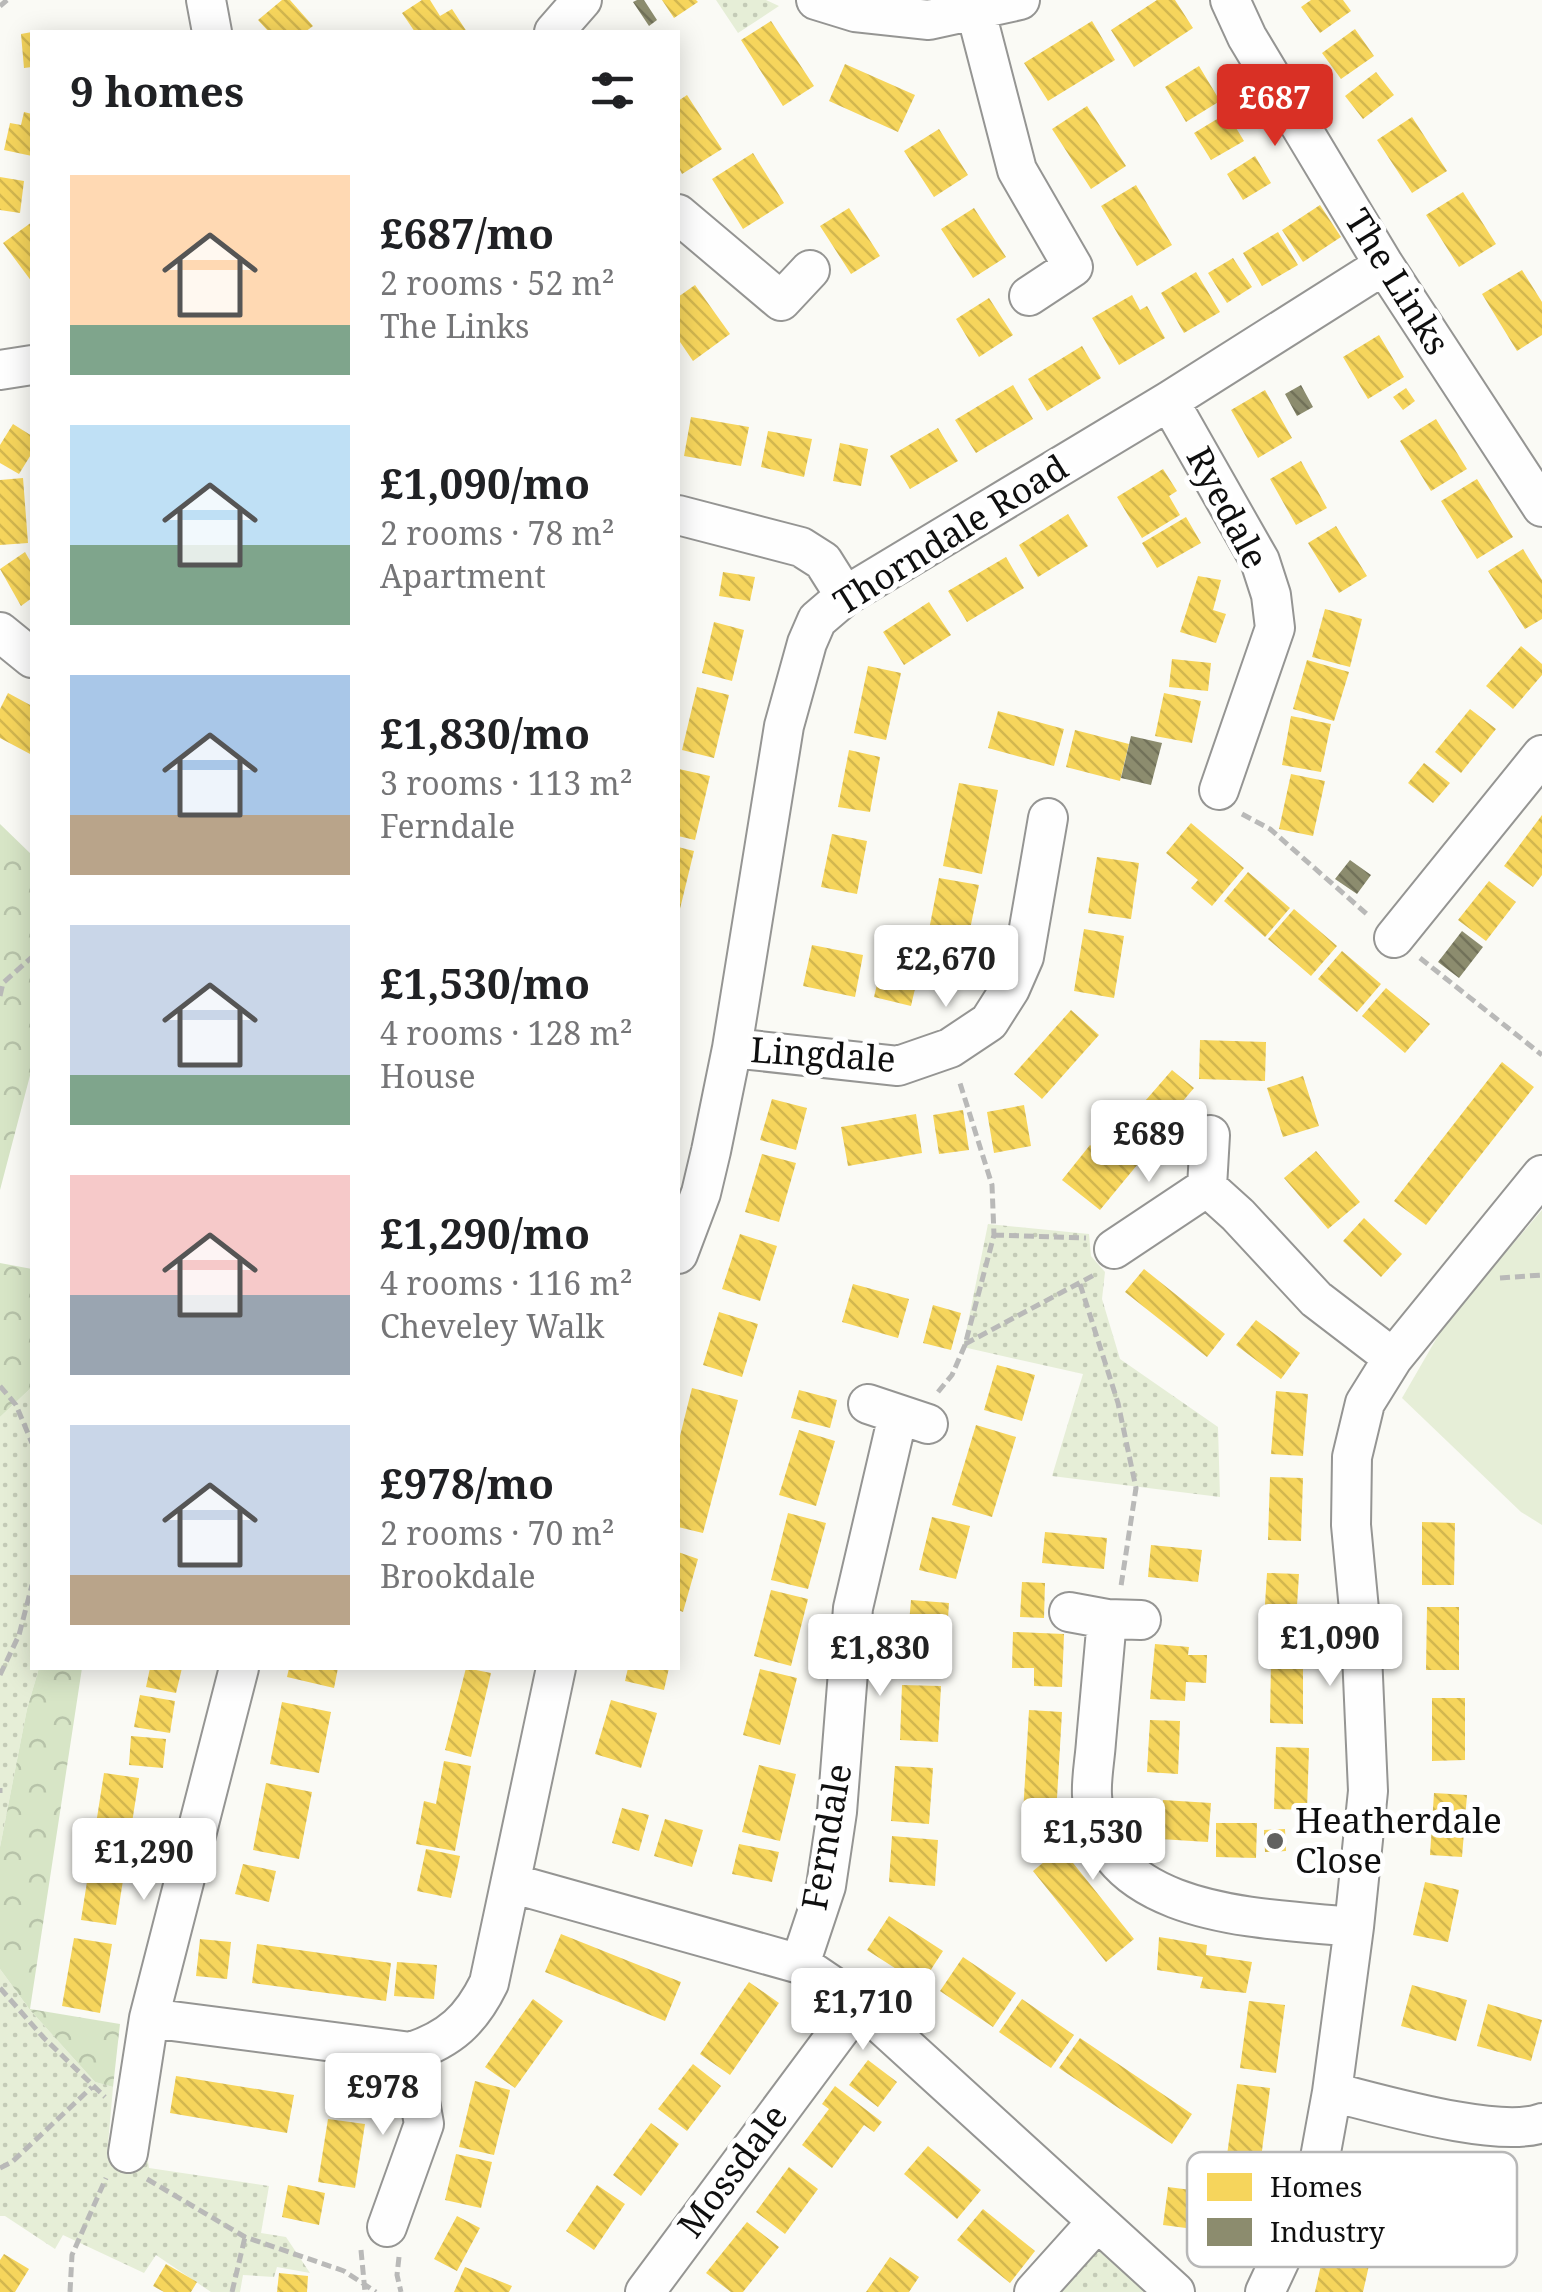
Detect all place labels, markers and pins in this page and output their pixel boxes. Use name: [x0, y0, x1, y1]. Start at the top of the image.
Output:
pin: £687: [1216, 64, 1334, 149]
pin: £2,670: [865, 925, 1027, 1010]
pin: £689: [1090, 1100, 1208, 1185]
pin: £1,090: [1249, 1604, 1411, 1689]
pin: £1,830: [799, 1614, 961, 1699]
place label: Heatherdale Close: [1295, 1796, 1502, 1883]
pin: £1,530: [1012, 1798, 1174, 1883]
pin: £1,290: [63, 1818, 225, 1903]
marker: Heatherdale Close: [1264, 1830, 1286, 1852]
pin: £1,710: [782, 1968, 944, 2053]
pin: £978: [324, 2053, 442, 2138]

